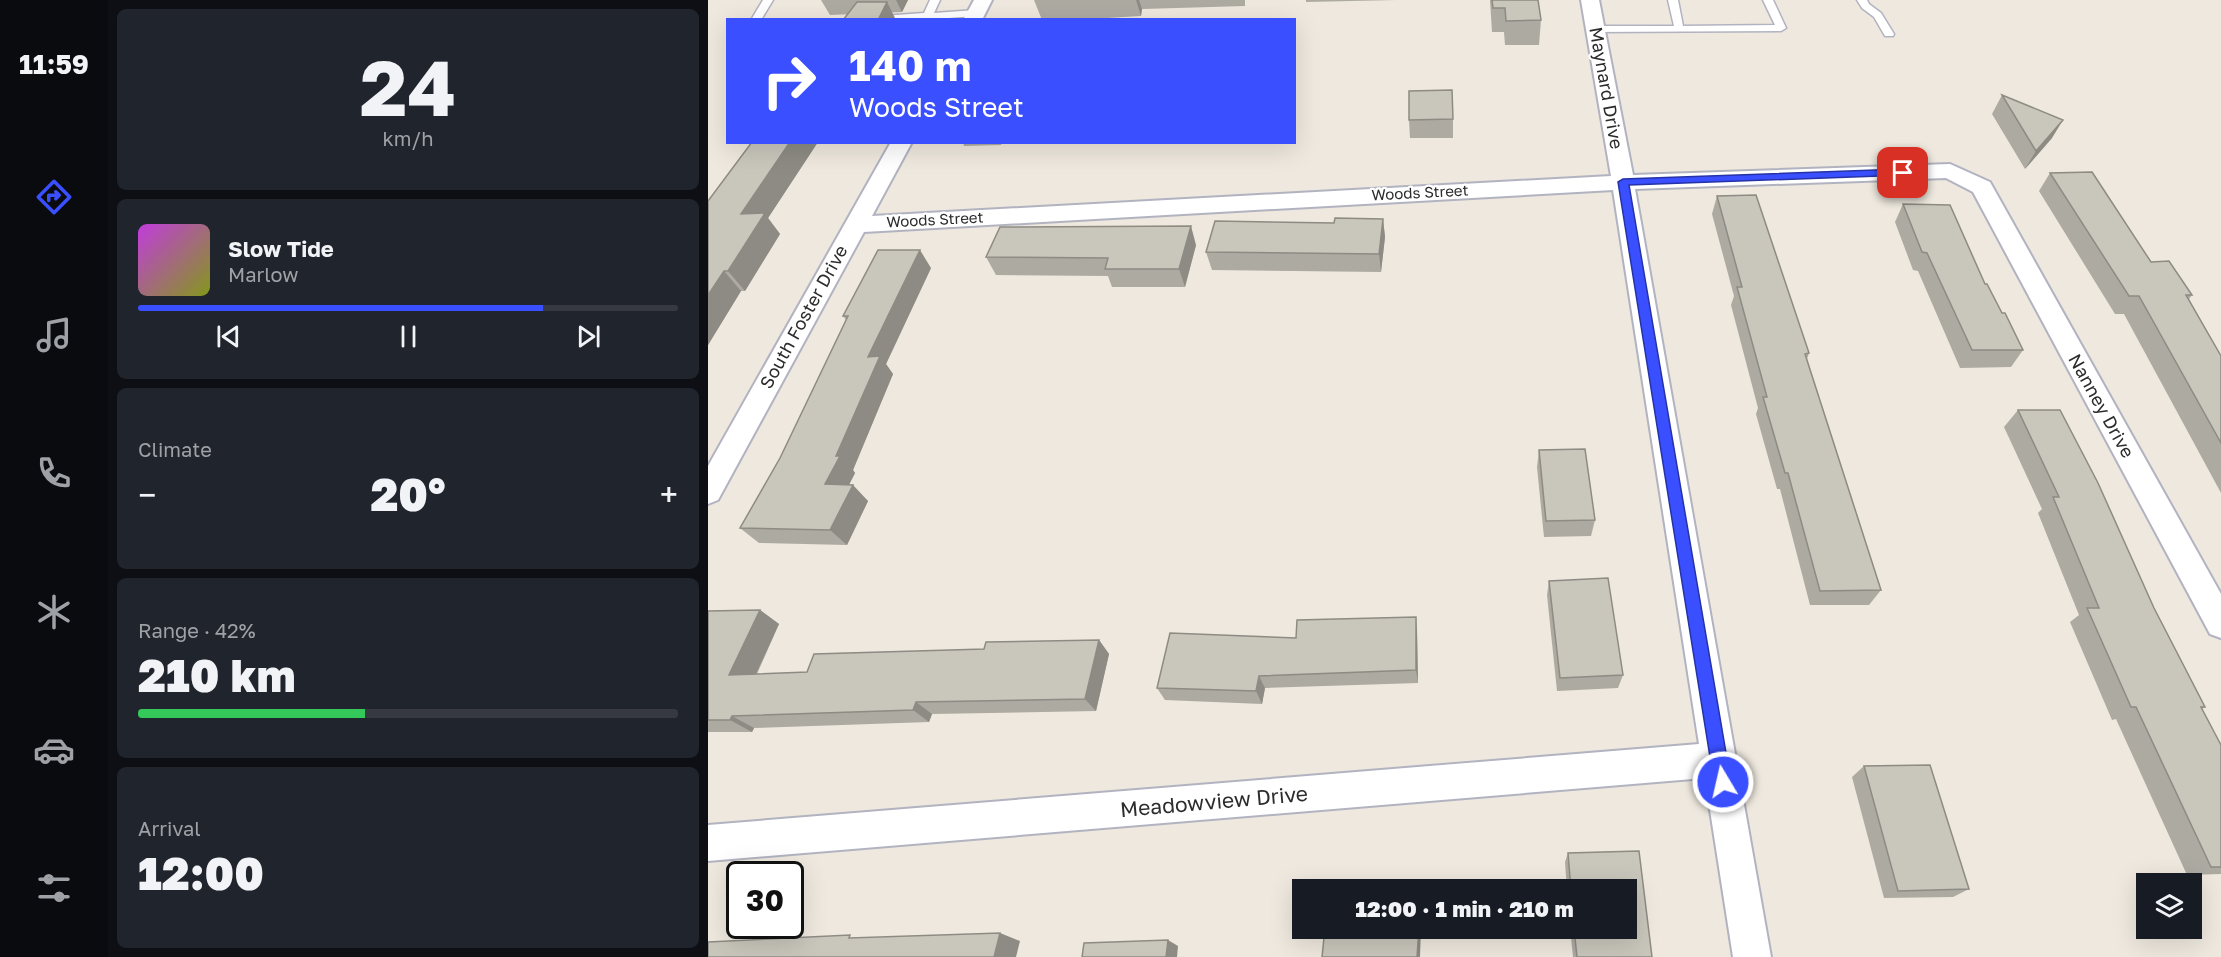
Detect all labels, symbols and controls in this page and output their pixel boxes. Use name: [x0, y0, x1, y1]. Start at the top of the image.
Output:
street label: Maynard Drive: [1585, 25, 1629, 151]
text: 24: [360, 40, 456, 133]
text: 140 m: [849, 40, 971, 90]
icon: right: [750, 42, 828, 120]
text: 11:59: [19, 48, 89, 80]
text: Woods Street: [849, 91, 1024, 123]
text: km/h: [383, 126, 433, 150]
pin: [1877, 147, 1928, 198]
icon: arrive: [1886, 156, 1919, 189]
icon: directions: [33, 176, 75, 218]
street label: Woods Street: [1371, 180, 1469, 204]
street label: Woods Street: [886, 207, 984, 231]
text: Slow Tide: [228, 235, 334, 262]
street label: South Foster Drive: [755, 241, 852, 392]
text: Marlow: [228, 262, 299, 286]
icon: music: [33, 314, 75, 356]
icon: previous: [212, 320, 245, 353]
icon: pause: [392, 320, 425, 353]
icon: next: [572, 320, 605, 353]
street label: Nanney Drive: [2064, 350, 2139, 461]
text: Climate: [138, 437, 212, 461]
icon: phone: [33, 452, 75, 494]
text: 20°: [370, 467, 446, 521]
text: −: [138, 475, 156, 514]
text: +: [660, 475, 678, 514]
icon: climate: [33, 591, 75, 633]
text: Range · 42%: [138, 618, 256, 642]
text: 210 km: [138, 648, 296, 702]
icon: car: [33, 729, 75, 771]
position arrow: [1691, 750, 1755, 814]
street label: Meadowview Drive: [1119, 780, 1309, 822]
text: Arrival: [138, 816, 201, 840]
text: 12:00: [138, 846, 264, 900]
speed limit sign: 30: [726, 861, 804, 939]
icon: filters: [33, 867, 75, 909]
map controls: [2136, 873, 2202, 939]
button: layers: [2136, 873, 2202, 939]
text: 12:00 · 1 min · 210 m: [1355, 895, 1574, 922]

